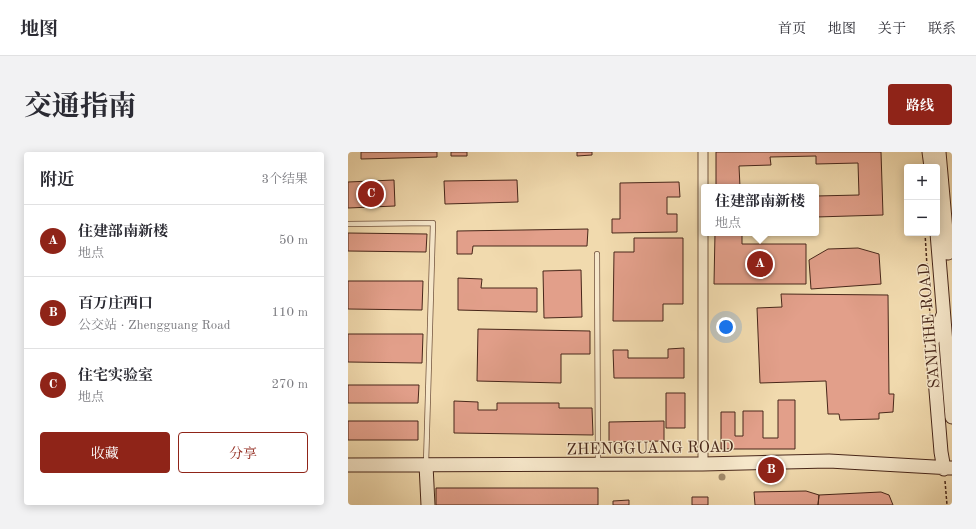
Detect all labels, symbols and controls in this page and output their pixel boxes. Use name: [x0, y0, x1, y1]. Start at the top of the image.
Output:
text: 地图: [20, 21, 58, 40]
text: 首页: [778, 22, 806, 36]
text: 地图: [828, 22, 856, 36]
text: 关于: [878, 22, 906, 36]
text: 联系: [928, 22, 956, 36]
button: 路线: [888, 84, 952, 125]
text: 交通指南: [24, 94, 136, 122]
map controls: [904, 164, 940, 236]
button: +: [904, 164, 940, 200]
text: 附近: [40, 172, 74, 189]
text: 3个结果: [261, 173, 308, 186]
pin: C: [358, 179, 384, 209]
popup: [701, 184, 819, 236]
text: 住建部南新楼: [715, 195, 805, 210]
button: −: [904, 200, 940, 236]
text: 地点: [715, 217, 741, 230]
text: 住建部南新楼: [78, 225, 168, 240]
text: A: [48, 234, 58, 247]
text: 50 m: [279, 234, 308, 247]
text: 地点: [78, 247, 104, 260]
pin: A: [747, 249, 773, 279]
street label: SANLIHE ROAD: [917, 263, 943, 389]
text: 百万庄西口: [78, 297, 153, 312]
text: B: [48, 306, 58, 319]
text: 110 m: [271, 306, 308, 319]
your location: [716, 317, 736, 337]
text: 公交站 · Zhengguang Road: [78, 319, 231, 332]
text: 住宅实验室: [78, 369, 153, 384]
text: C: [49, 378, 57, 391]
text: 270 m: [271, 378, 308, 391]
text: 地点: [78, 391, 104, 404]
button: 收藏: [40, 432, 170, 473]
button: 分享: [178, 432, 308, 473]
street label: ZHENGGUANG ROAD: [566, 440, 734, 458]
pin: B: [758, 455, 784, 485]

